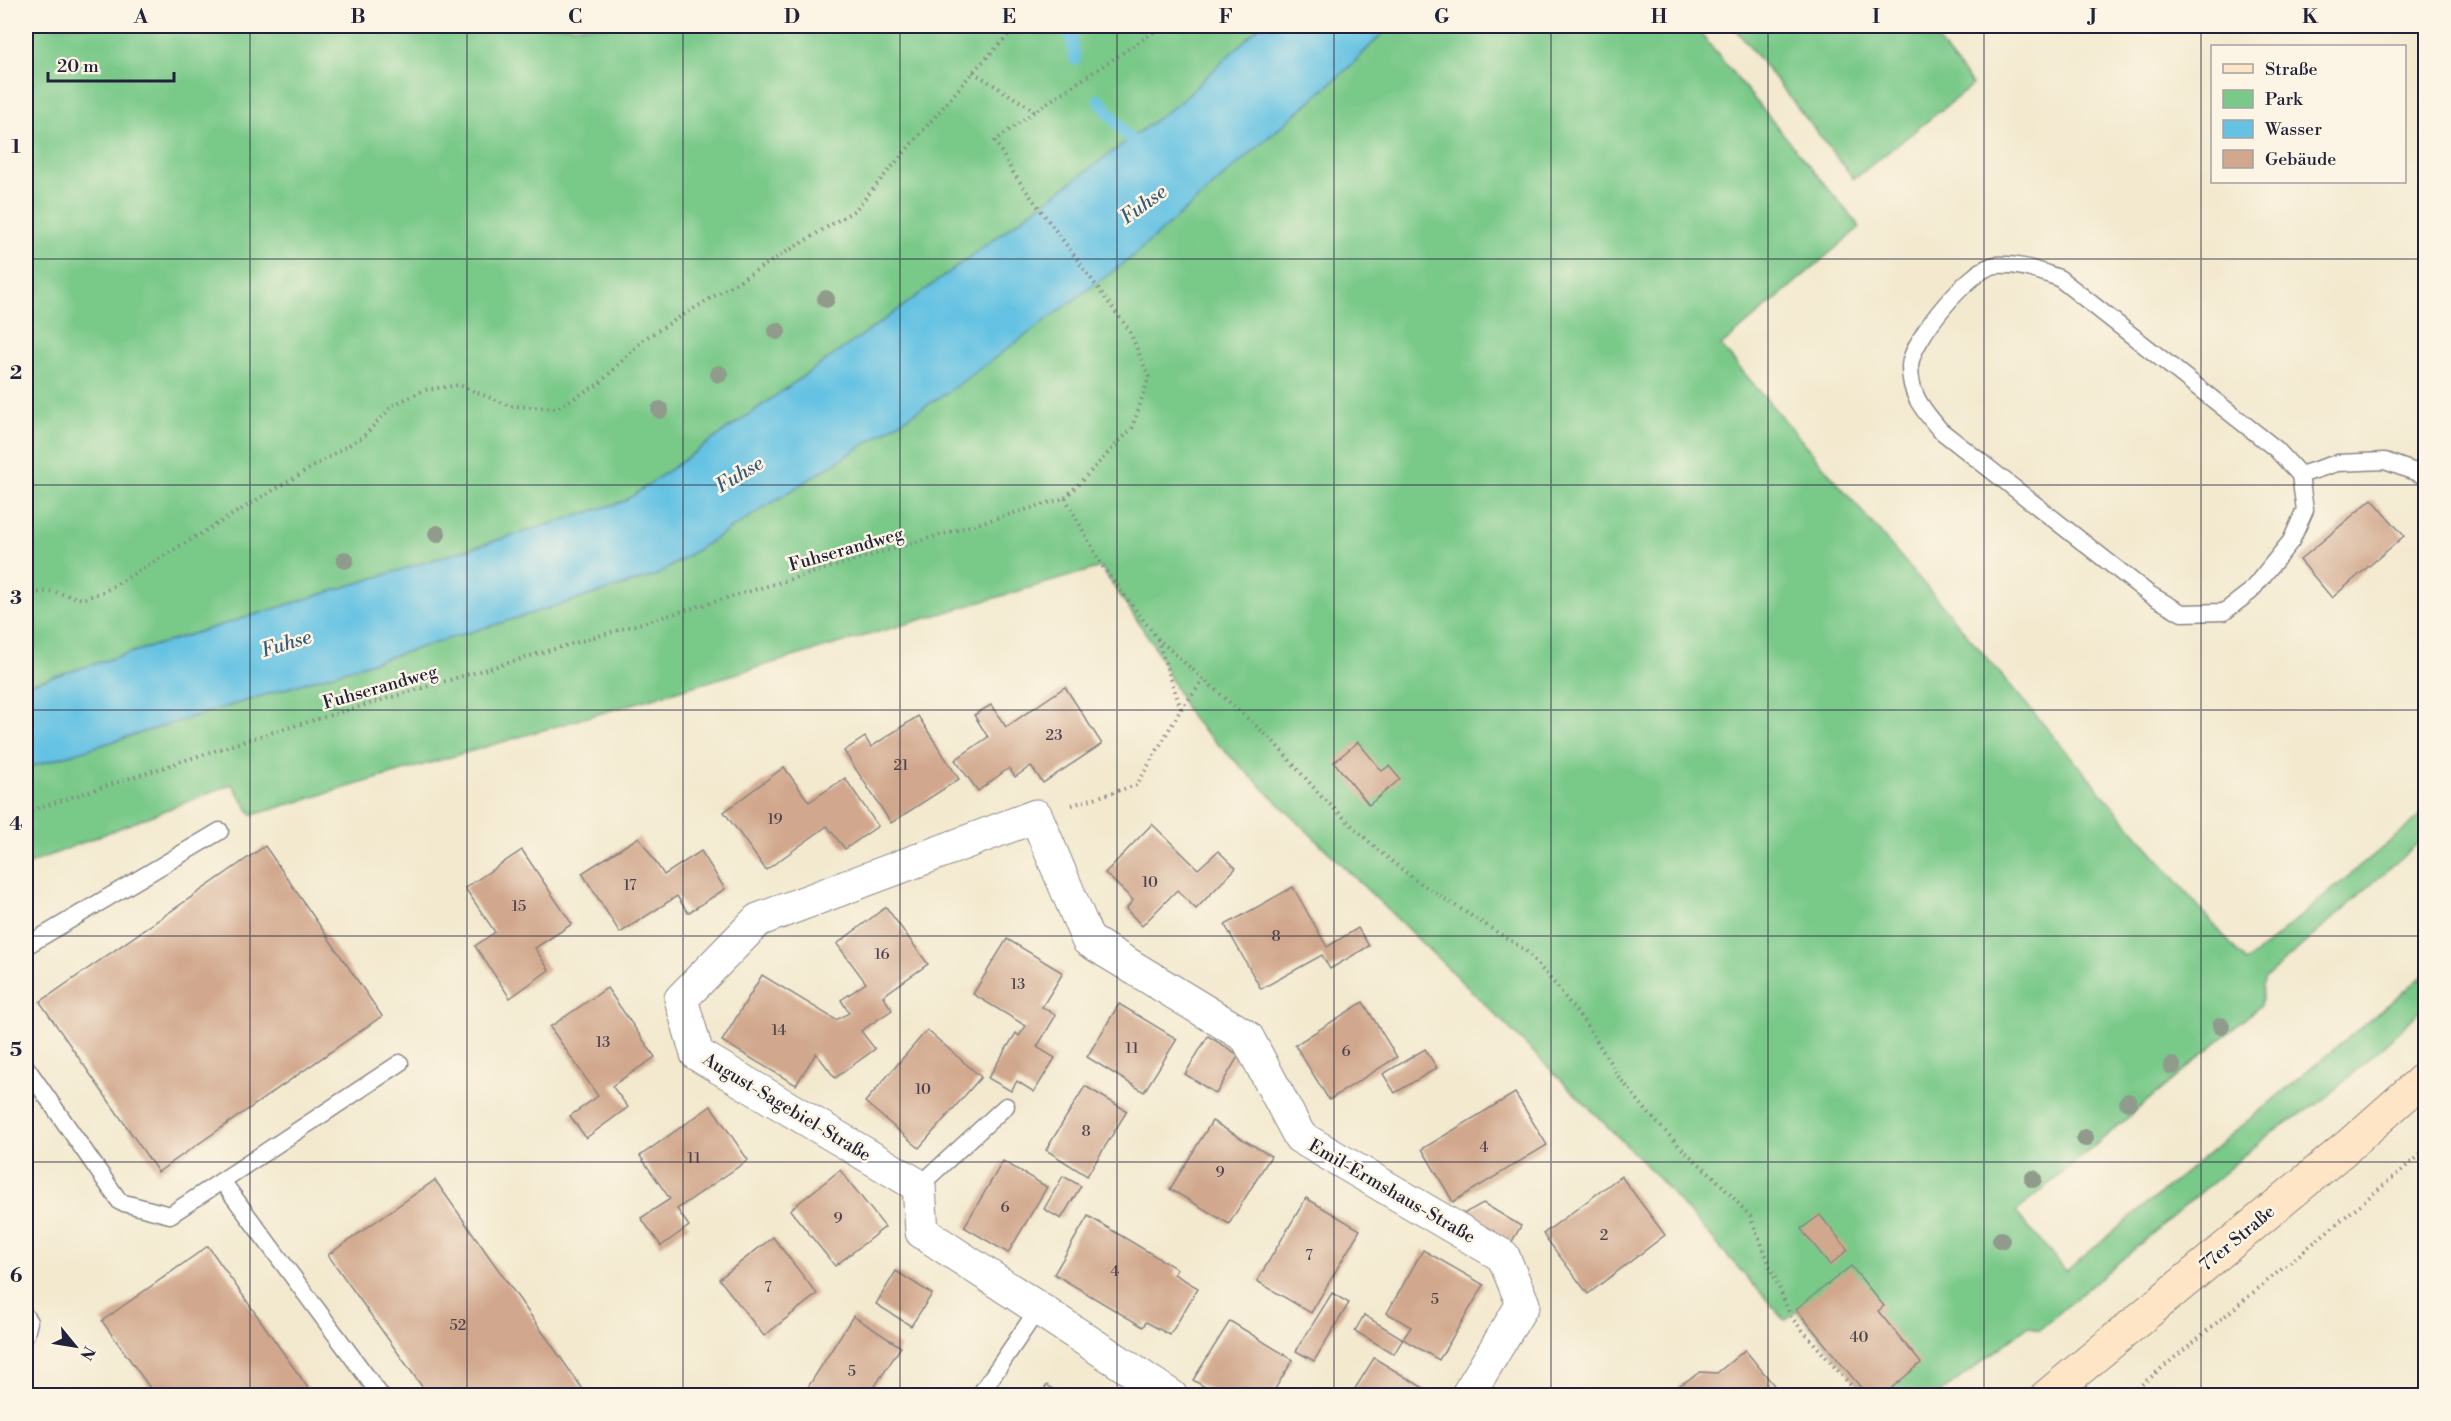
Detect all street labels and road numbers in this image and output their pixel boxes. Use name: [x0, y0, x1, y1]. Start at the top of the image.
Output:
street label: Fuhserandweg: [786, 522, 907, 577]
street label: Fuhserandweg: [320, 660, 441, 715]
street label: August-Sagebiel-Straße: [697, 1047, 875, 1167]
street label: Emil-Ermshaus-Straße: [1304, 1134, 1479, 1249]
street label: 77er Straße: [2195, 1200, 2280, 1277]

